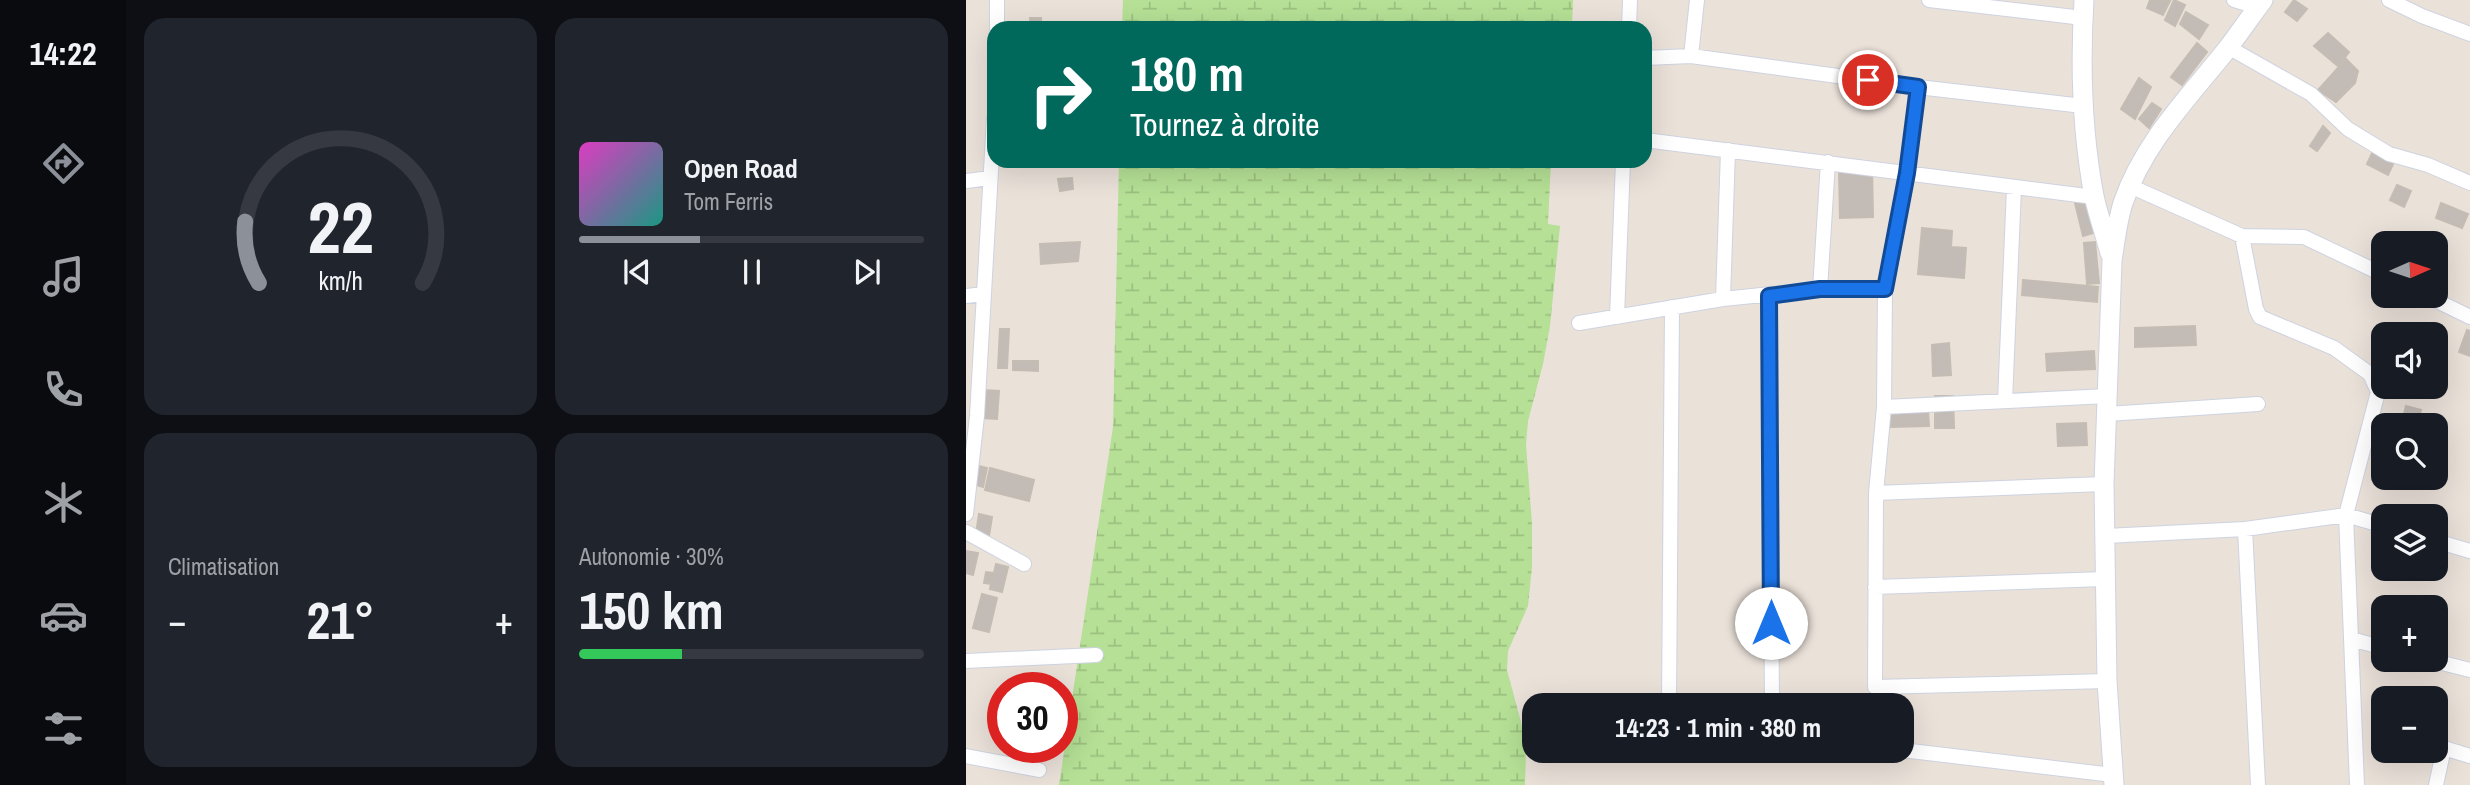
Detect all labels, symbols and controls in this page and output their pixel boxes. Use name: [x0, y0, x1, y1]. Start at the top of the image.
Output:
text: 14:22: [29, 32, 97, 75]
text: 180 m: [1130, 40, 1244, 106]
icon: right: [1015, 49, 1106, 140]
pin: [1838, 50, 1898, 110]
icon: arrive: [1849, 61, 1887, 99]
text: Tournez à droite: [1130, 103, 1320, 146]
icon: directions: [39, 139, 88, 188]
text: Open Road: [684, 151, 798, 186]
text: 22: [307, 178, 374, 276]
text: Tom Ferris: [684, 186, 773, 217]
north arrow: [2371, 231, 2448, 308]
map controls: [2371, 231, 2448, 763]
icon: music: [39, 252, 88, 301]
icon: previous: [618, 253, 656, 291]
icon: pause: [733, 253, 771, 291]
icon: next: [848, 253, 886, 291]
text: km/h: [318, 264, 363, 298]
button: sound: [2371, 322, 2448, 399]
icon: phone: [39, 365, 88, 414]
button: search: [2371, 413, 2448, 490]
icon: climate: [39, 478, 88, 527]
button: layers: [2371, 504, 2448, 581]
text: Autonomie · 30%: [579, 541, 724, 572]
text: Climatisation: [168, 551, 279, 582]
text: 150 km: [579, 575, 724, 645]
text: 21°: [306, 585, 375, 655]
position arrow: [1734, 586, 1808, 660]
icon: car: [39, 591, 88, 640]
text: −: [168, 595, 186, 646]
text: +: [495, 595, 513, 646]
button: +: [2371, 595, 2448, 672]
speed limit sign: 30: [987, 672, 1078, 763]
button: −: [2371, 686, 2448, 763]
icon: filters: [39, 704, 88, 753]
text: 14:23 · 1 min · 380 m: [1615, 710, 1821, 745]

